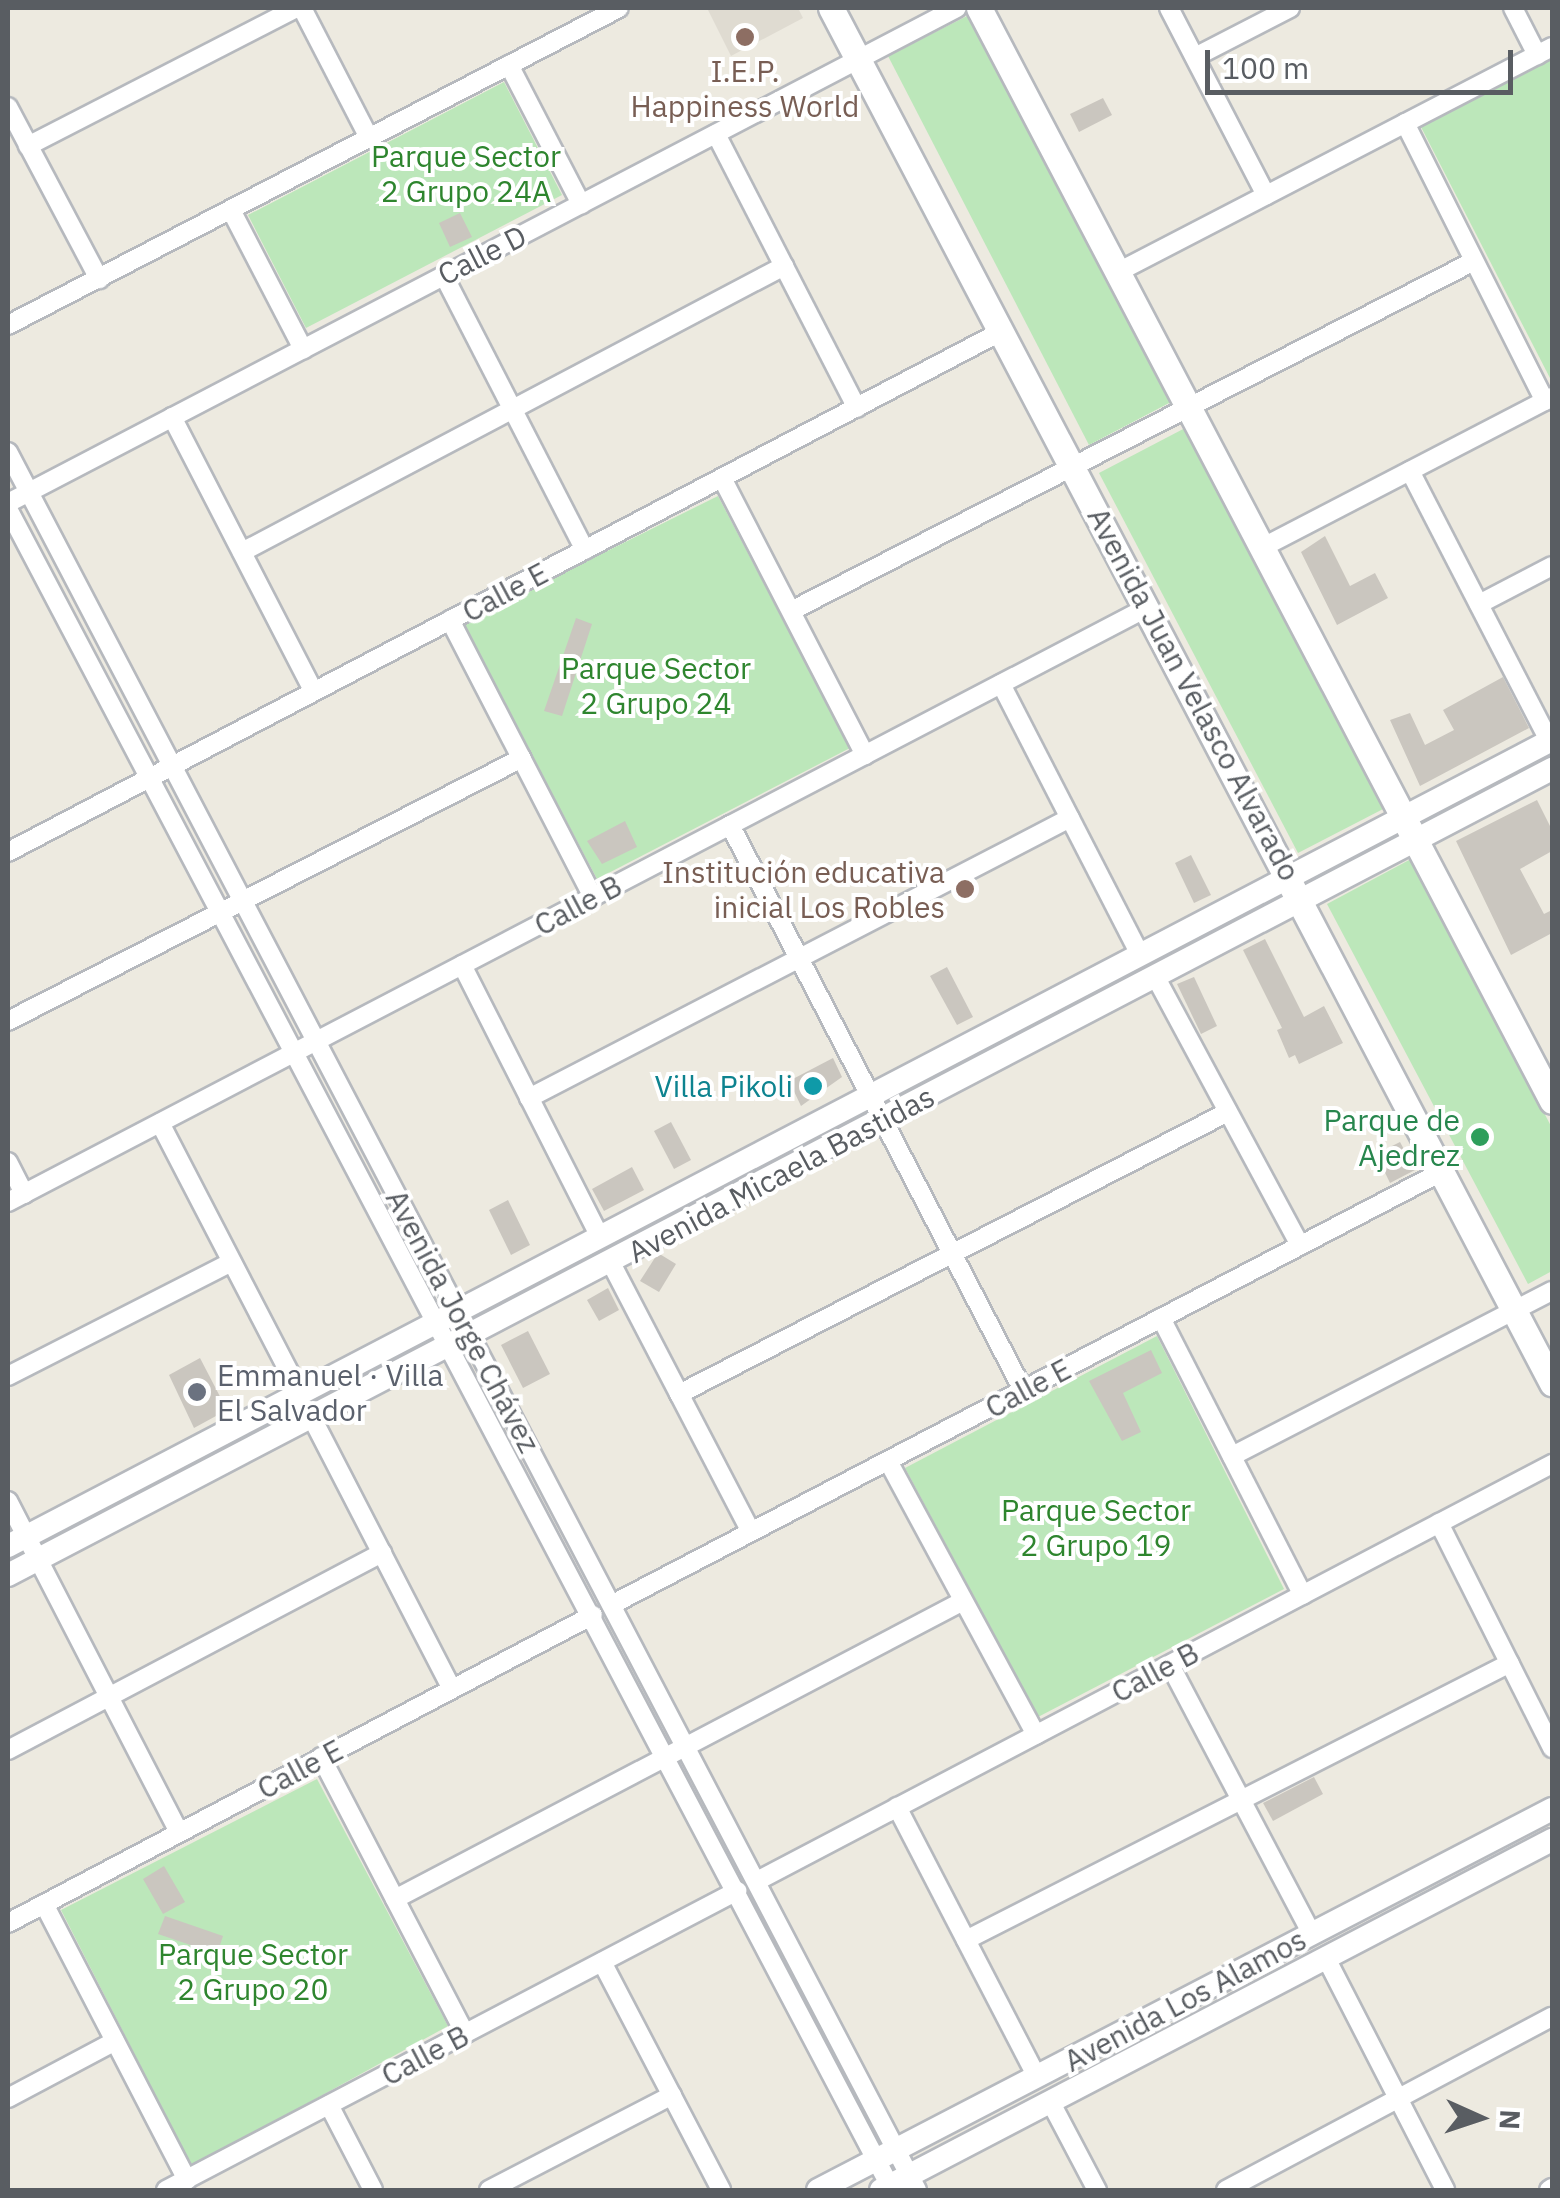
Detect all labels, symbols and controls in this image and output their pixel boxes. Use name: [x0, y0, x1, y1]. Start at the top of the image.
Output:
marker: I.E.P. Happiness World: [734, 26, 756, 48]
scale bar: [1210, 30, 1518, 92]
text: 100 m: [1222, 48, 1309, 87]
place label: I.E.P. Happiness World: [631, 53, 859, 124]
park label: Parque Sector 2 Grupo 24A: [371, 138, 561, 208]
street label: Calle D: [432, 218, 532, 292]
street label: Avenida Juan Velasco Alvarado: [1080, 501, 1308, 887]
street label: Calle E: [456, 555, 554, 629]
park label: Parque Sector 2 Grupo 24: [561, 650, 751, 720]
place label: Institución educativa inicial Los Robles: [662, 854, 945, 924]
street label: Calle B: [528, 867, 628, 943]
marker: Institución educativa inicial Los Robles: [954, 878, 976, 900]
place label: Villa Pikoli: [655, 1068, 793, 1104]
marker: Villa Pikoli: [802, 1075, 824, 1097]
street label: Avenida Micaela Bastidas: [622, 1078, 940, 1270]
place label: Parque de Ajedrez: [1323, 1102, 1460, 1172]
marker: Parque de Ajedrez: [1469, 1126, 1491, 1148]
street label: Avenida Jorge Chávez: [378, 1183, 548, 1459]
street label: Calle E: [979, 1351, 1077, 1425]
place label: Emmanuel · Villa El Salvador: [217, 1357, 443, 1428]
marker: Emmanuel · Villa El Salvador: [186, 1381, 208, 1403]
park label: Parque Sector 2 Grupo 19: [1001, 1492, 1191, 1562]
street label: Calle B: [1105, 1634, 1205, 1710]
street label: Calle E: [251, 1732, 349, 1806]
street label: Avenida Los Alamos: [1058, 1921, 1312, 2079]
park label: Parque Sector 2 Grupo 20: [158, 1936, 348, 2006]
street label: Calle B: [375, 2017, 475, 2093]
north arrow: [1430, 2068, 1530, 2168]
text: N: [1491, 2109, 1529, 2131]

